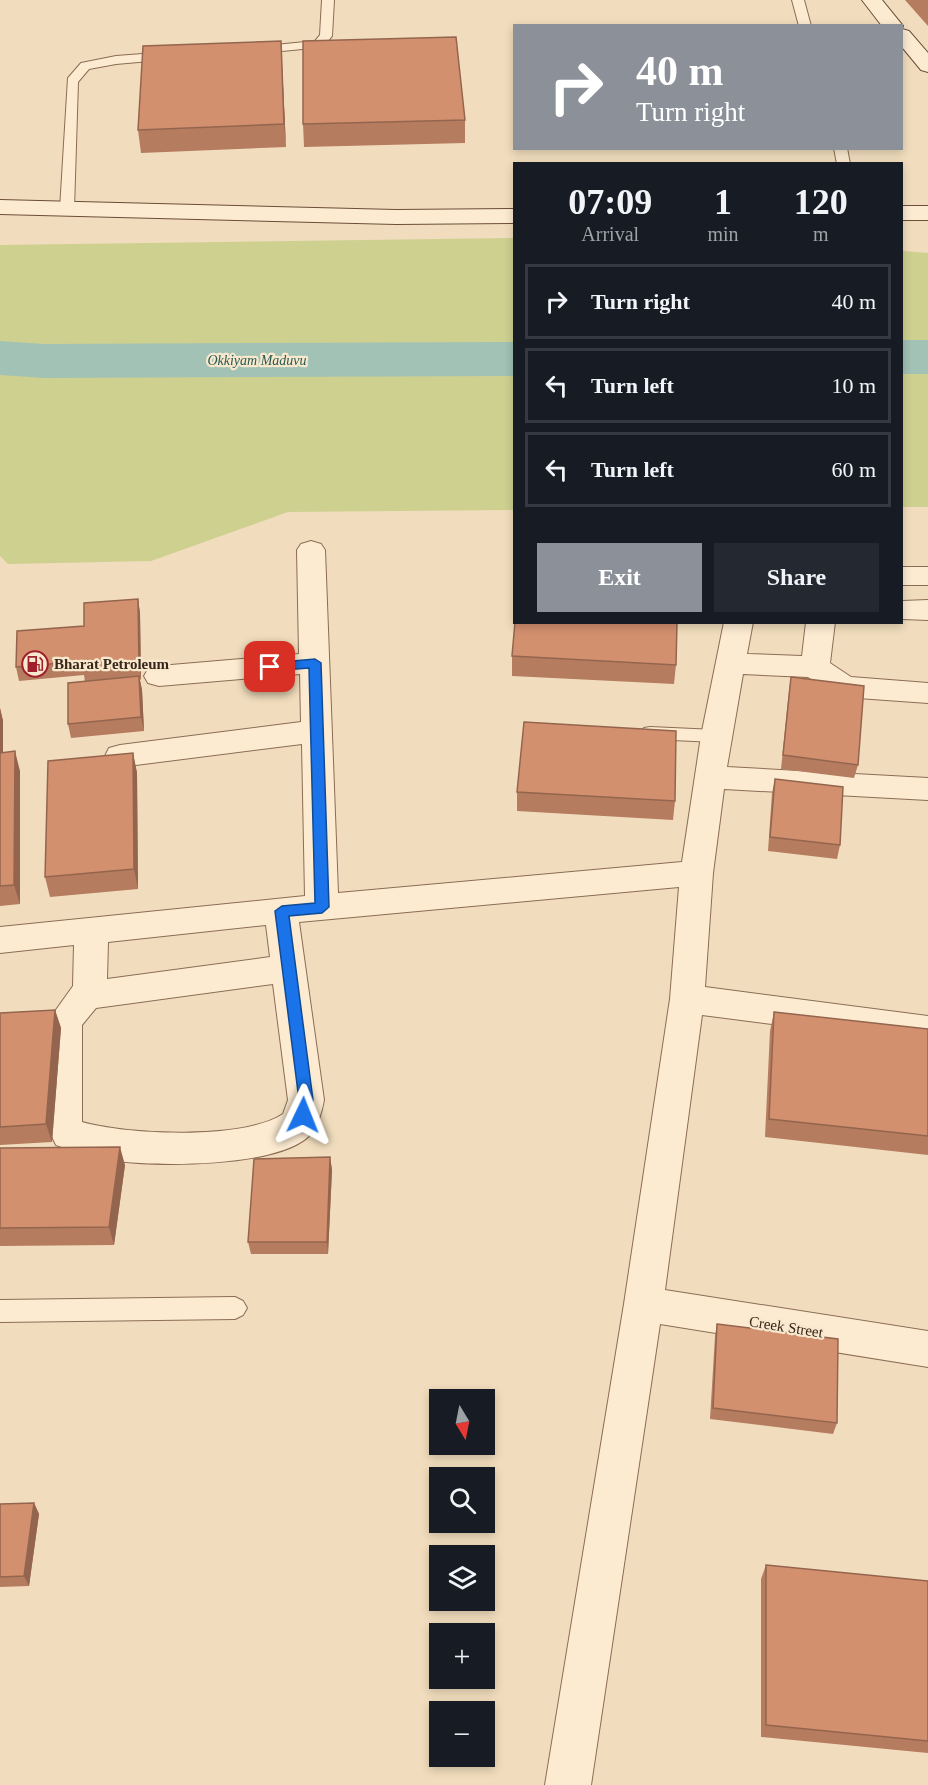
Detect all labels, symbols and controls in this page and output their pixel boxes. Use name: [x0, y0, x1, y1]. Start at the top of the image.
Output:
icon: right: [537, 48, 615, 126]
text: 40 m: [636, 48, 724, 94]
text: Turn right: [636, 97, 745, 127]
text: 07:09: [568, 182, 652, 222]
text: 1: [714, 182, 732, 222]
text: 120: [794, 182, 848, 222]
text: Arrival: [581, 223, 639, 245]
text: min: [707, 223, 739, 245]
text: m: [813, 223, 829, 245]
icon: right: [540, 285, 573, 318]
text: Turn right: [591, 289, 690, 314]
text: 40 m: [831, 289, 876, 314]
water label: Okkiyam Maduvu: [207, 353, 307, 368]
icon: left: [540, 369, 573, 402]
text: Turn left: [591, 373, 674, 398]
text: 10 m: [831, 373, 876, 398]
icon: left: [540, 453, 573, 486]
text: Turn left: [591, 457, 674, 482]
text: 60 m: [831, 457, 876, 482]
button: Exit: [537, 543, 702, 612]
button: Share: [714, 543, 879, 612]
pin: [244, 641, 295, 692]
fuel station icon: Bharat Petroleum: [20, 649, 50, 679]
icon: arrive: [253, 650, 286, 683]
place label: Bharat Petroleum: [54, 656, 170, 672]
position arrow: [271, 1083, 335, 1147]
street label: Creek Street: [748, 1313, 825, 1341]
north arrow: [429, 1389, 495, 1455]
map controls: [429, 1389, 495, 1767]
button: search: [429, 1467, 495, 1533]
button: layers: [429, 1545, 495, 1611]
button: +: [429, 1623, 495, 1689]
button: −: [429, 1701, 495, 1767]

